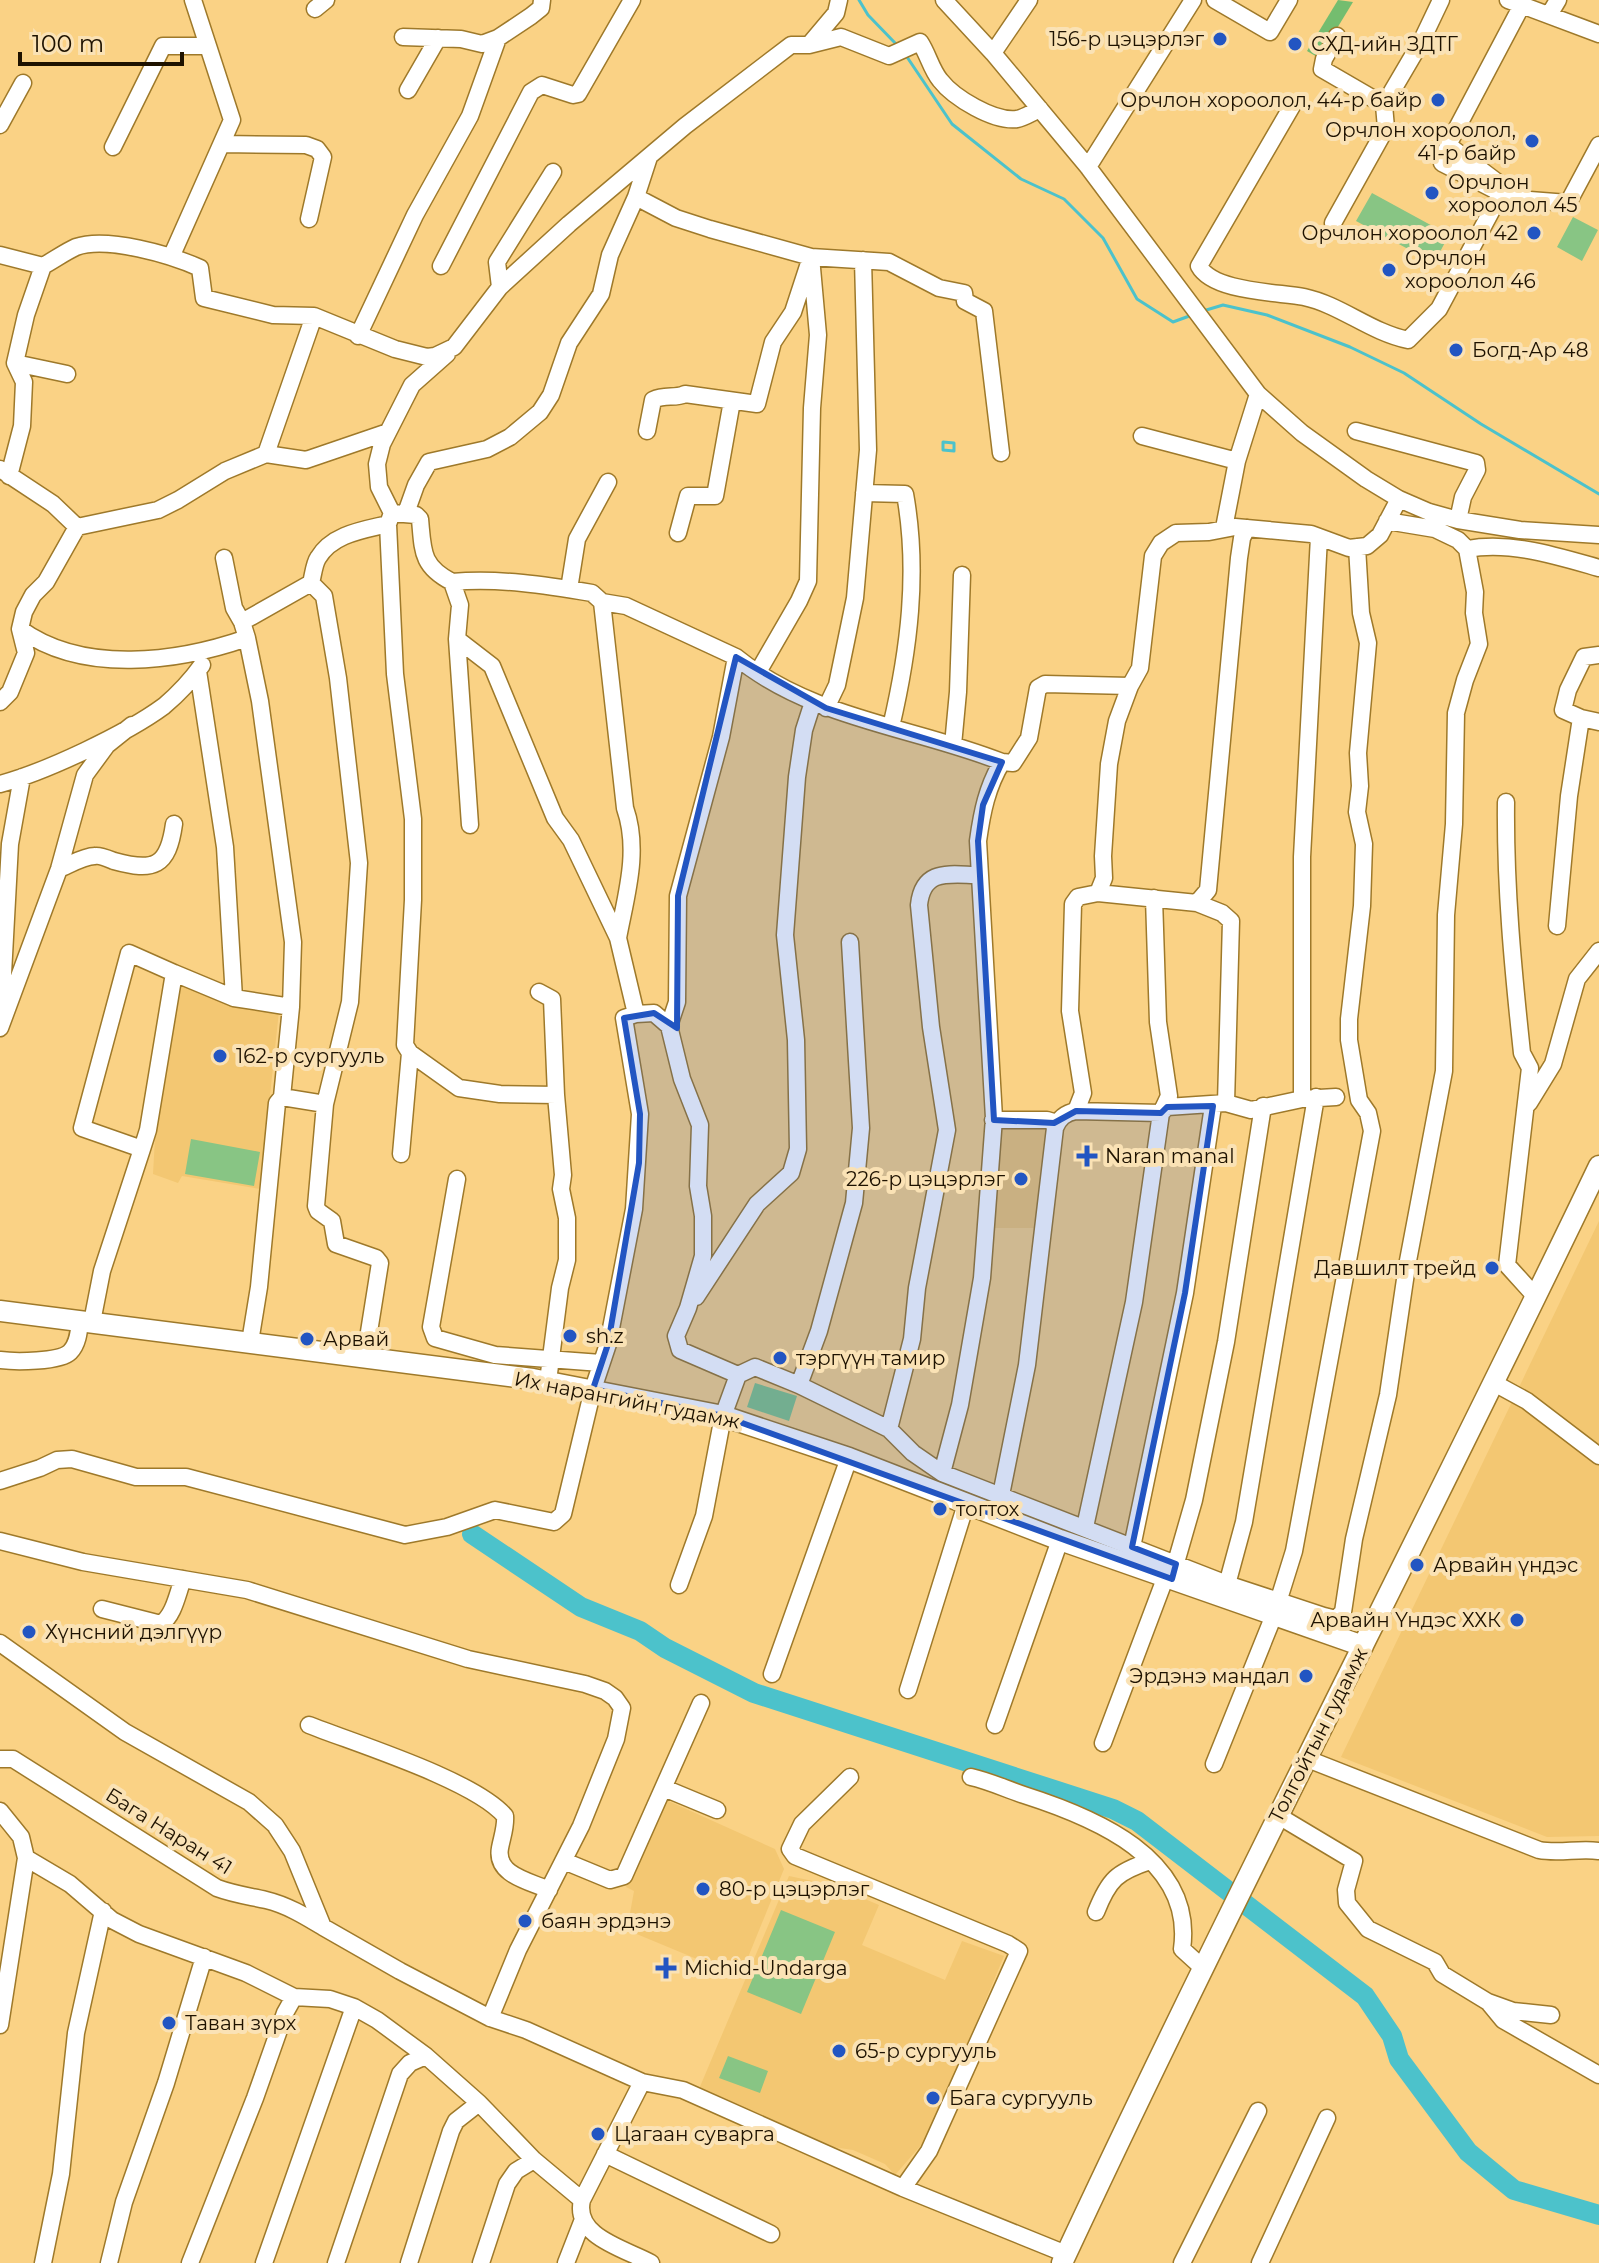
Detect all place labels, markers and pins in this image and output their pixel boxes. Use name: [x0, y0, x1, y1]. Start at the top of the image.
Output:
place label: 156-р цэцэрлэг: [1049, 27, 1204, 51]
marker: 156-р цэцэрлэг: [1211, 30, 1229, 48]
place label: СХД-ийн ЗДТГ: [1311, 32, 1458, 56]
marker: СХД-ийн ЗДТГ: [1286, 35, 1304, 53]
place label: Орчлон хороолол, 44-р байр: [1120, 88, 1422, 112]
marker: Орчлон хороолол, 44-р байр: [1429, 91, 1447, 109]
place label: Орчлон хороолол, 41-р байр: [1325, 118, 1516, 165]
marker: Орчлон хороолол, 41-р байр: [1523, 132, 1541, 150]
place label: Орчлон хороолол 45: [1448, 170, 1578, 217]
marker: Орчлон хороолол 45: [1423, 184, 1441, 202]
place label: Орчлон хороолол 42: [1301, 221, 1518, 245]
marker: Орчлон хороолол 42: [1525, 224, 1543, 242]
place label: Орчлон хороолол 46: [1405, 246, 1536, 293]
marker: Орчлон хороолол 46: [1380, 261, 1398, 279]
place label: Богд-Ар 48: [1472, 338, 1588, 362]
marker: Богд-Ар 48: [1447, 341, 1465, 359]
place label: 162-р сургууль: [236, 1044, 384, 1068]
marker: 162-р сургууль: [211, 1047, 229, 1065]
place label: Naran manal: [1105, 1144, 1235, 1168]
marker: Naran manal: [1076, 1145, 1098, 1167]
place label: 226-р цэцэрлэг: [846, 1167, 1005, 1191]
marker: 226-р цэцэрлэг: [1012, 1170, 1030, 1188]
place label: Давшилт трейд: [1314, 1256, 1476, 1280]
marker: Давшилт трейд: [1483, 1259, 1501, 1277]
place label: sh.z: [586, 1324, 624, 1348]
place label: Арвай: [323, 1327, 389, 1351]
marker: sh.z: [561, 1327, 579, 1345]
marker: Арвай: [298, 1330, 316, 1348]
place label: тэргүүн тамир: [796, 1346, 946, 1370]
marker: тэргүүн тамир: [771, 1349, 789, 1367]
place label: тогтох: [956, 1497, 1020, 1521]
marker: тогтох: [931, 1500, 949, 1518]
place label: Арвайн үндэс: [1433, 1553, 1578, 1577]
marker: Арвайн үндэс: [1408, 1556, 1426, 1574]
place label: Арвайн Үндэс ХХК: [1310, 1608, 1501, 1632]
marker: Арвайн Үндэс ХХК: [1508, 1611, 1526, 1629]
place label: Хүнсний дэлгүүр: [45, 1620, 222, 1644]
marker: Хүнсний дэлгүүр: [20, 1623, 38, 1641]
place label: Эрдэнэ мандал: [1129, 1664, 1290, 1688]
marker: Эрдэнэ мандал: [1297, 1667, 1315, 1685]
place label: 80-р цэцэрлэг: [719, 1877, 870, 1901]
marker: 80-р цэцэрлэг: [694, 1880, 712, 1898]
place label: баян эрдэнэ: [541, 1909, 671, 1933]
marker: баян эрдэнэ: [516, 1912, 534, 1930]
place label: Michid-Undarga: [684, 1956, 848, 1980]
marker: Michid-Undarga: [655, 1957, 677, 1979]
place label: Таван зүрх: [185, 2011, 297, 2035]
marker: Таван зүрх: [160, 2014, 178, 2032]
place label: 65-р сургууль: [855, 2039, 996, 2063]
marker: 65-р сургууль: [830, 2042, 848, 2060]
place label: Бага сургууль: [949, 2086, 1093, 2110]
marker: Бага сургууль: [924, 2089, 942, 2107]
place label: Цагаан суварга: [614, 2122, 775, 2146]
marker: Цагаан суварга: [589, 2125, 607, 2143]

